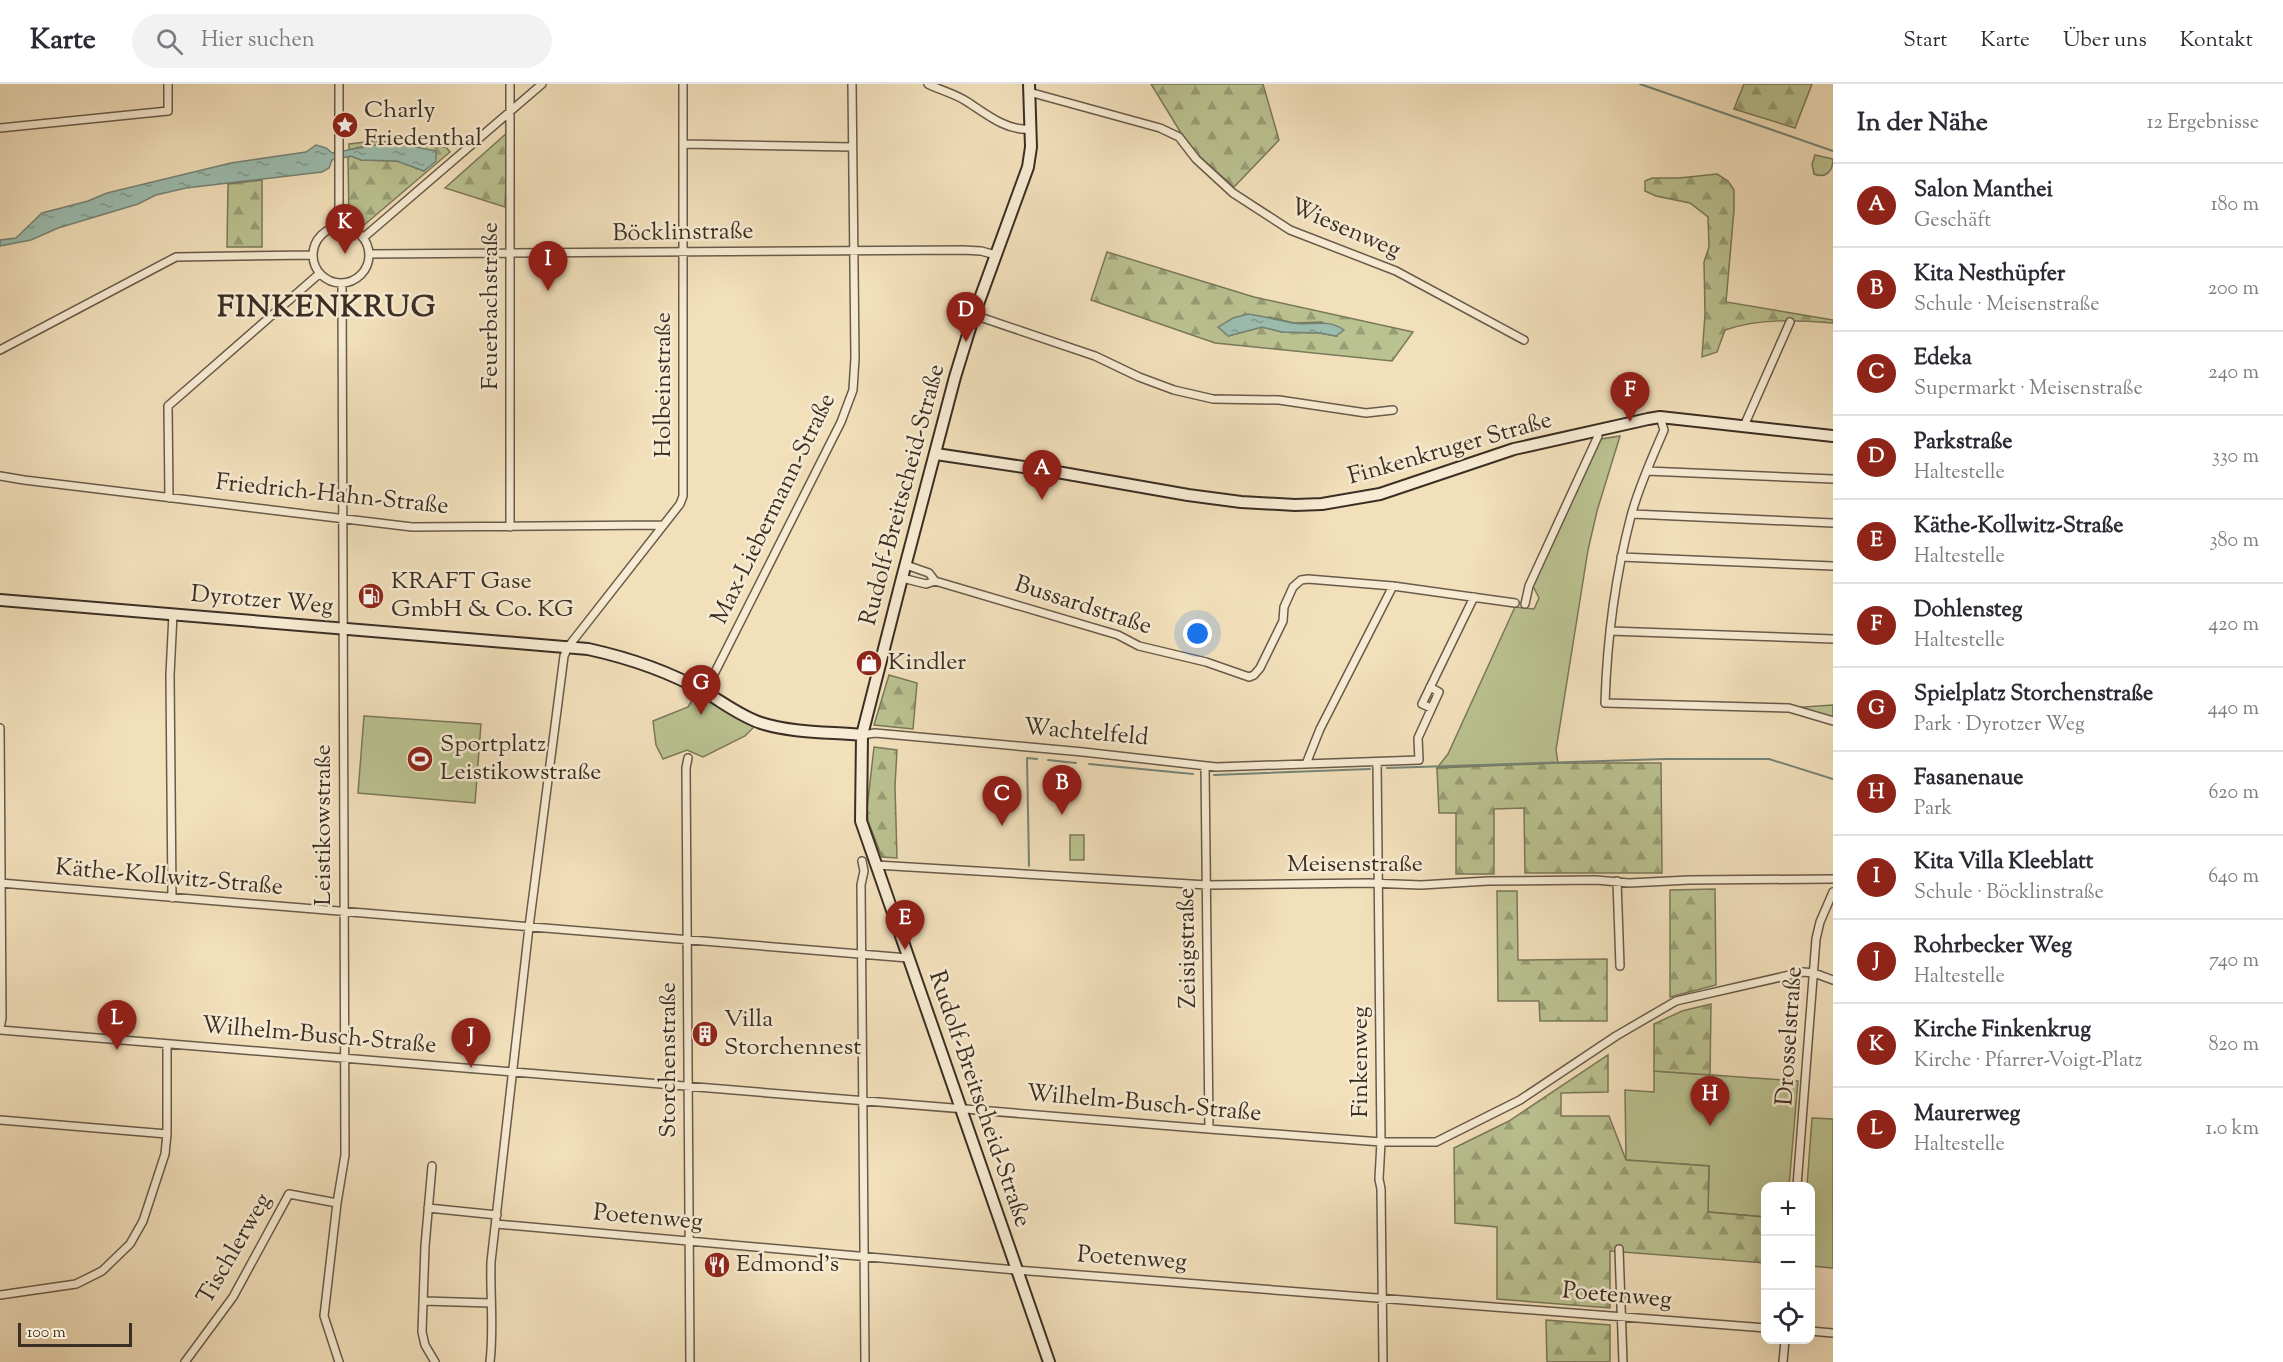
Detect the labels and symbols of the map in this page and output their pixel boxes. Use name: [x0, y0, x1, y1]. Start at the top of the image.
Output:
place label: Charly Friedenthal: [364, 94, 483, 156]
place icon: Charly Friedenthal: [330, 110, 360, 140]
street label: Wiesenweg: [1284, 190, 1406, 268]
pin: K: [326, 204, 364, 254]
street label: Böcklinstraße: [612, 215, 754, 251]
street label: Feuerbachstraße: [474, 222, 508, 390]
pin: I: [528, 242, 568, 291]
district label: FINKENKRUG: [217, 287, 437, 330]
pin: D: [946, 292, 986, 342]
street label: Holbeinstraße: [647, 312, 681, 458]
street label: Rudolf-Breitscheid-Straße: [852, 361, 954, 629]
pin: F: [1610, 372, 1650, 422]
street label: Max-Liebermann-Straße: [703, 388, 845, 630]
street label: Finkenkruger Straße: [1344, 404, 1556, 494]
pin: A: [1022, 450, 1062, 500]
street label: Friedrich-Hahn-Straße: [214, 466, 450, 524]
place label: KRAFT Gase GmbH & Co. KG: [391, 565, 574, 627]
street label: Bussardstraße: [1010, 568, 1156, 644]
street label: Dyrotzer Weg: [189, 578, 335, 624]
fuel station icon: KRAFT Gase GmbH & Co. KG: [356, 581, 386, 611]
your location: [1183, 619, 1212, 648]
place label: Kindler: [888, 646, 966, 680]
shop icon: Kindler: [854, 648, 884, 678]
pin: G: [682, 666, 720, 715]
street label: Wachtelfeld: [1022, 711, 1150, 755]
place label: Sportplatz Leistikowstraße: [440, 728, 601, 790]
street label: Leistikowstraße: [307, 744, 341, 906]
sports icon: Sportplatz Leistikowstraße: [405, 744, 435, 774]
pin: B: [1042, 766, 1082, 815]
pin: C: [982, 776, 1022, 826]
street label: Meisenstraße: [1287, 848, 1423, 882]
street label: Käthe-Kollwitz-Straße: [54, 851, 284, 905]
street label: Zeisigstraße: [1170, 887, 1206, 1009]
pin: E: [886, 900, 924, 950]
street label: Drosselstraße: [1768, 965, 1812, 1107]
street label: Rudolf-Breitscheid-Straße: [919, 966, 1039, 1232]
street label: Storchenstraße: [652, 982, 686, 1138]
pin: L: [98, 1000, 136, 1050]
place label: Villa Storchennest: [724, 1003, 861, 1065]
street label: Finkenweg: [1344, 1006, 1378, 1118]
street label: Wilhelm-Busch-Straße: [200, 1009, 438, 1063]
pin: J: [452, 1018, 490, 1068]
building icon: Villa Storchennest: [690, 1019, 720, 1049]
pin: H: [1690, 1076, 1730, 1126]
street label: Wilhelm-Busch-Straße: [1025, 1077, 1263, 1131]
street label: Tischlerweg: [189, 1187, 281, 1311]
street label: Poetenweg: [592, 1196, 704, 1240]
street label: Poetenweg: [1076, 1238, 1188, 1280]
place label: Edmond's: [736, 1248, 839, 1282]
restaurant icon: Edmond's: [702, 1250, 732, 1280]
street label: Poetenweg: [1561, 1274, 1673, 1318]
scale bar: [18, 1320, 132, 1348]

